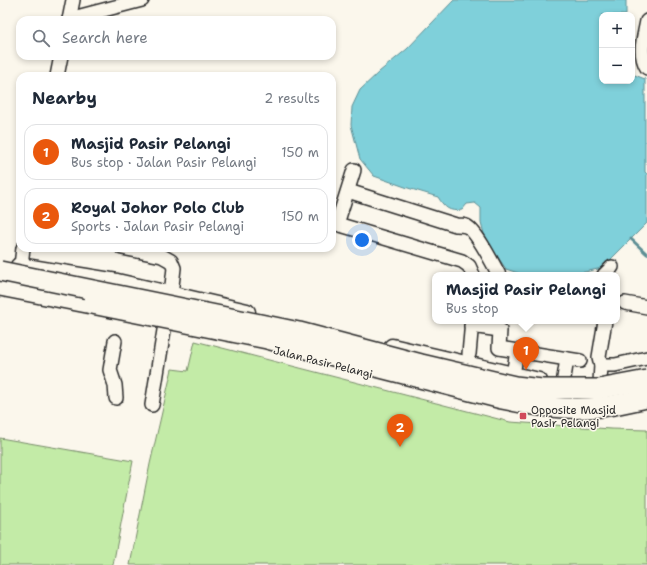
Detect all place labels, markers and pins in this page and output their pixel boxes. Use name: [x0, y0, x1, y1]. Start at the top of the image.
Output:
pin: 1: [513, 337, 539, 370]
place label: Opposite Masjid Pasir Pelangi: [531, 403, 616, 431]
marker: Opposite Masjid Pasir Pelangi: [518, 411, 528, 421]
pin: 2: [387, 414, 413, 447]

